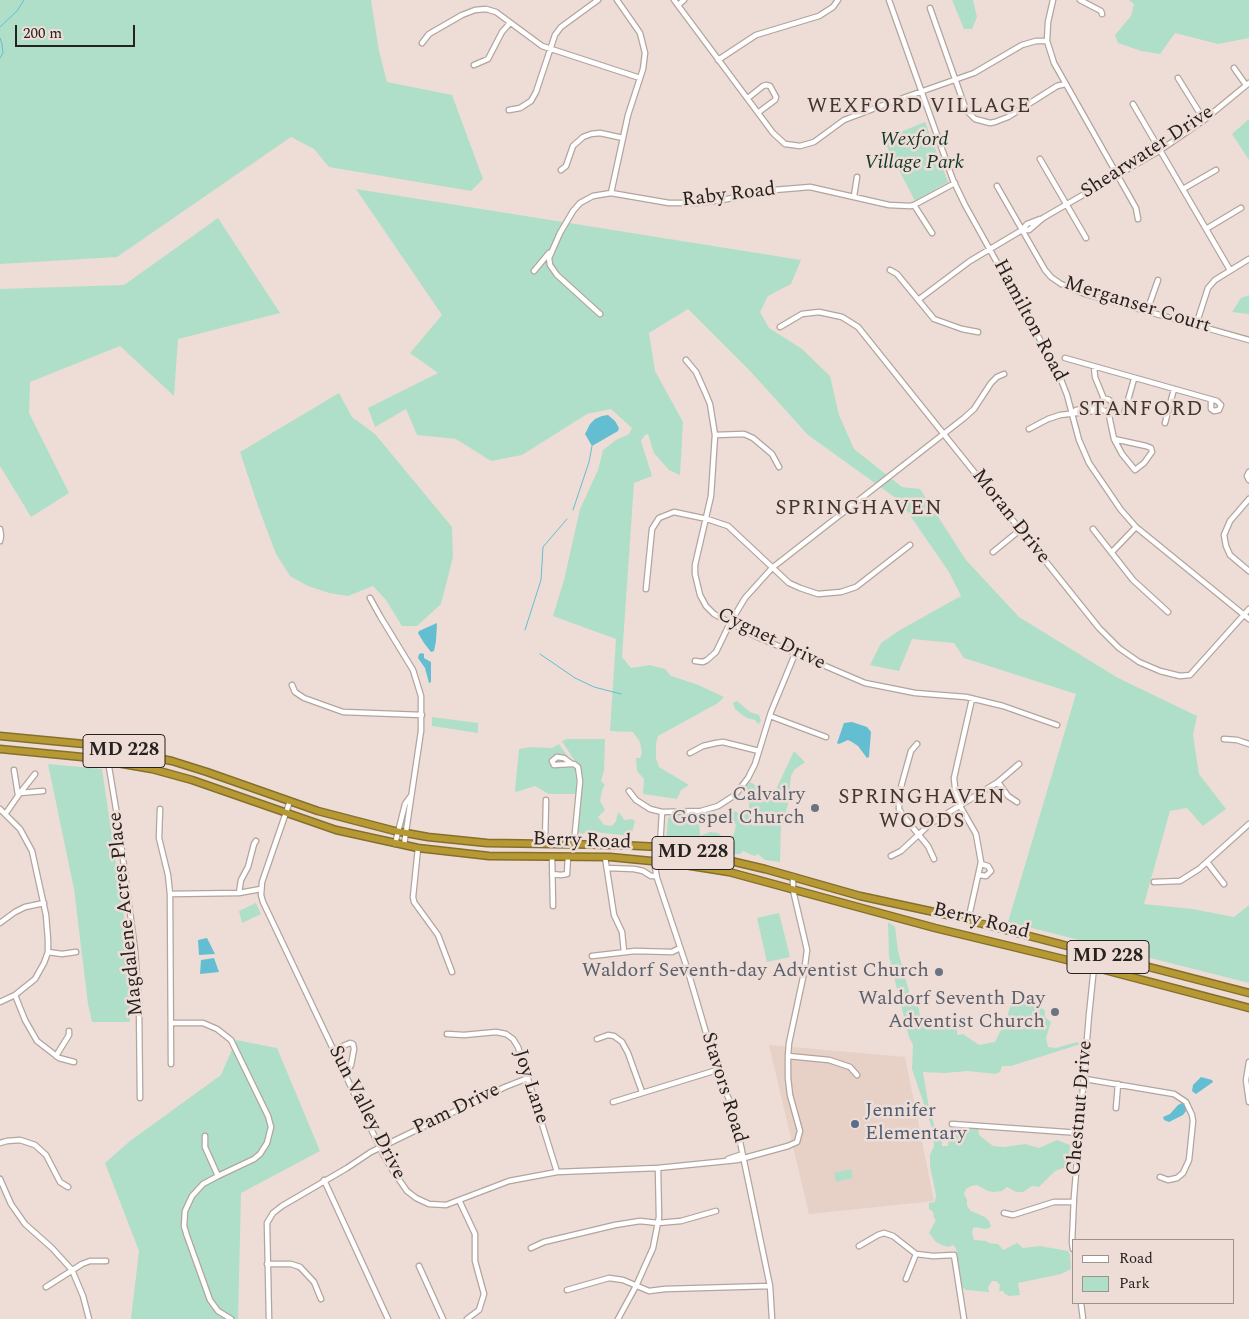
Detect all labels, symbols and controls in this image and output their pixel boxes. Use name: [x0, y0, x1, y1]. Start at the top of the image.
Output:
scale bar: [18, 15, 138, 47]
text: 200 m: [23, 22, 62, 45]
district label: WEXFORD VILLAGE: [805, 95, 1033, 121]
street label: Shearwater Drive: [1077, 101, 1219, 205]
park label: Wexford Village Park: [864, 129, 964, 176]
street label: Raby Road: [681, 178, 777, 214]
street label: Hamilton Road: [987, 256, 1071, 386]
street label: Merganser Court: [1061, 272, 1213, 340]
district label: STANFORD: [1078, 398, 1204, 424]
street label: Moran Drive: [966, 465, 1054, 569]
district label: SPRINGHAVEN: [774, 497, 944, 523]
street label: Cygnet Drive: [713, 604, 829, 676]
road number: MD 228: [83, 734, 165, 768]
place label: Calvalry Gospel Church: [672, 784, 805, 831]
district label: SPRINGHAVEN WOODS: [837, 786, 1007, 836]
marker: Calvalry Gospel Church: [809, 802, 821, 814]
street label: Magdalene Acres Place: [104, 811, 150, 1017]
street label: Berry Road: [532, 828, 632, 856]
road number: MD 228: [652, 836, 734, 870]
street label: Berry Road: [930, 898, 1032, 946]
road number: MD 228: [1067, 940, 1149, 974]
place label: Waldorf Seventh-day Adventist Church: [582, 960, 929, 984]
marker: Waldorf Seventh-day Adventist Church: [933, 966, 945, 978]
place label: Waldorf Seventh Day Adventist Church: [858, 988, 1045, 1035]
marker: Waldorf Seventh Day Adventist Church: [1049, 1006, 1061, 1018]
street label: Stavors Road: [695, 1030, 751, 1146]
street label: Chestnut Drive: [1063, 1039, 1099, 1177]
street label: Sun Valley Drive: [322, 1042, 410, 1184]
street label: Joy Lane: [507, 1047, 553, 1127]
street label: Pam Drive: [410, 1079, 504, 1141]
place label: Jennifer Elementary: [865, 1100, 967, 1147]
marker: Jennifer Elementary: [849, 1118, 861, 1130]
legend: [1072, 1239, 1234, 1304]
text: Road: [1119, 1247, 1153, 1270]
text: Park: [1119, 1272, 1150, 1295]

